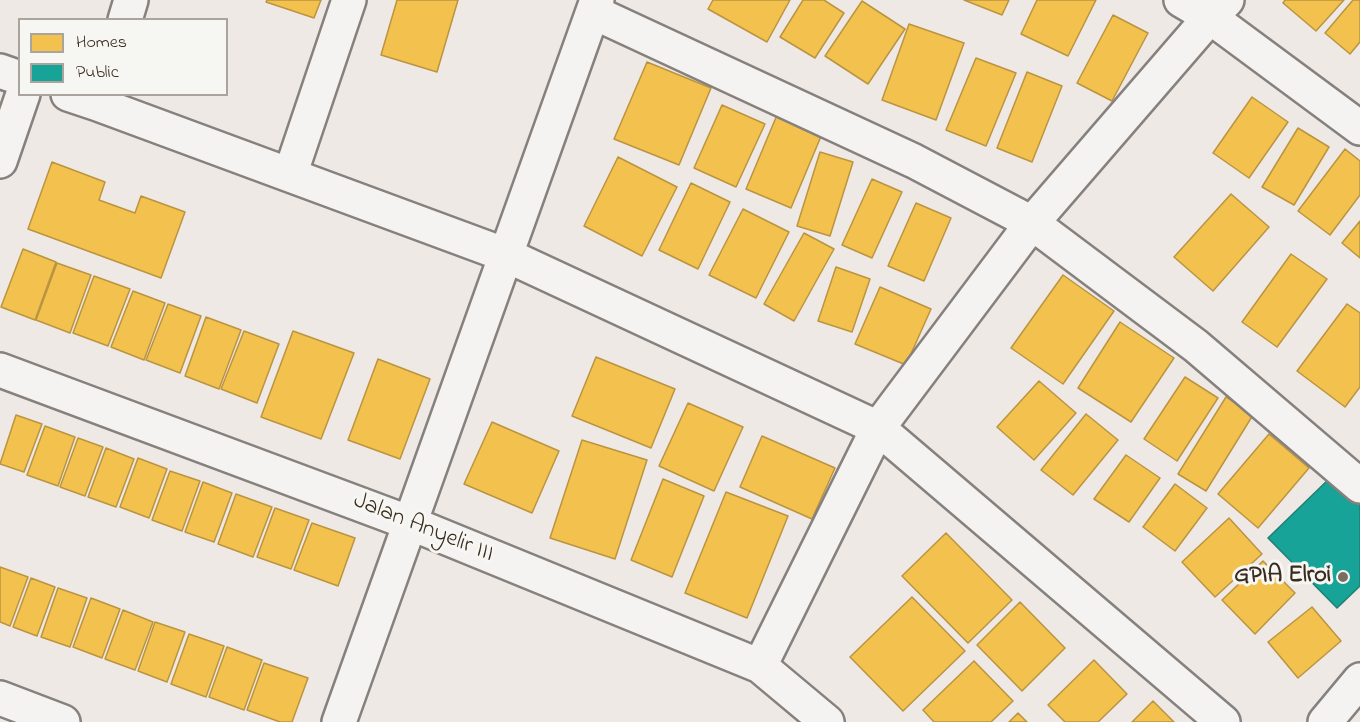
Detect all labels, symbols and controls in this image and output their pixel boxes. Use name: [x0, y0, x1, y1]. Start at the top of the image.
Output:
legend: [18, 18, 228, 96]
text: Homes: [76, 30, 127, 56]
text: Public: [76, 60, 119, 86]
street label: Jalan Anyelir III: [349, 488, 497, 570]
place label: GPIA Elroi: [1234, 563, 1331, 591]
marker: GPIA Elroi: [1336, 570, 1350, 584]

